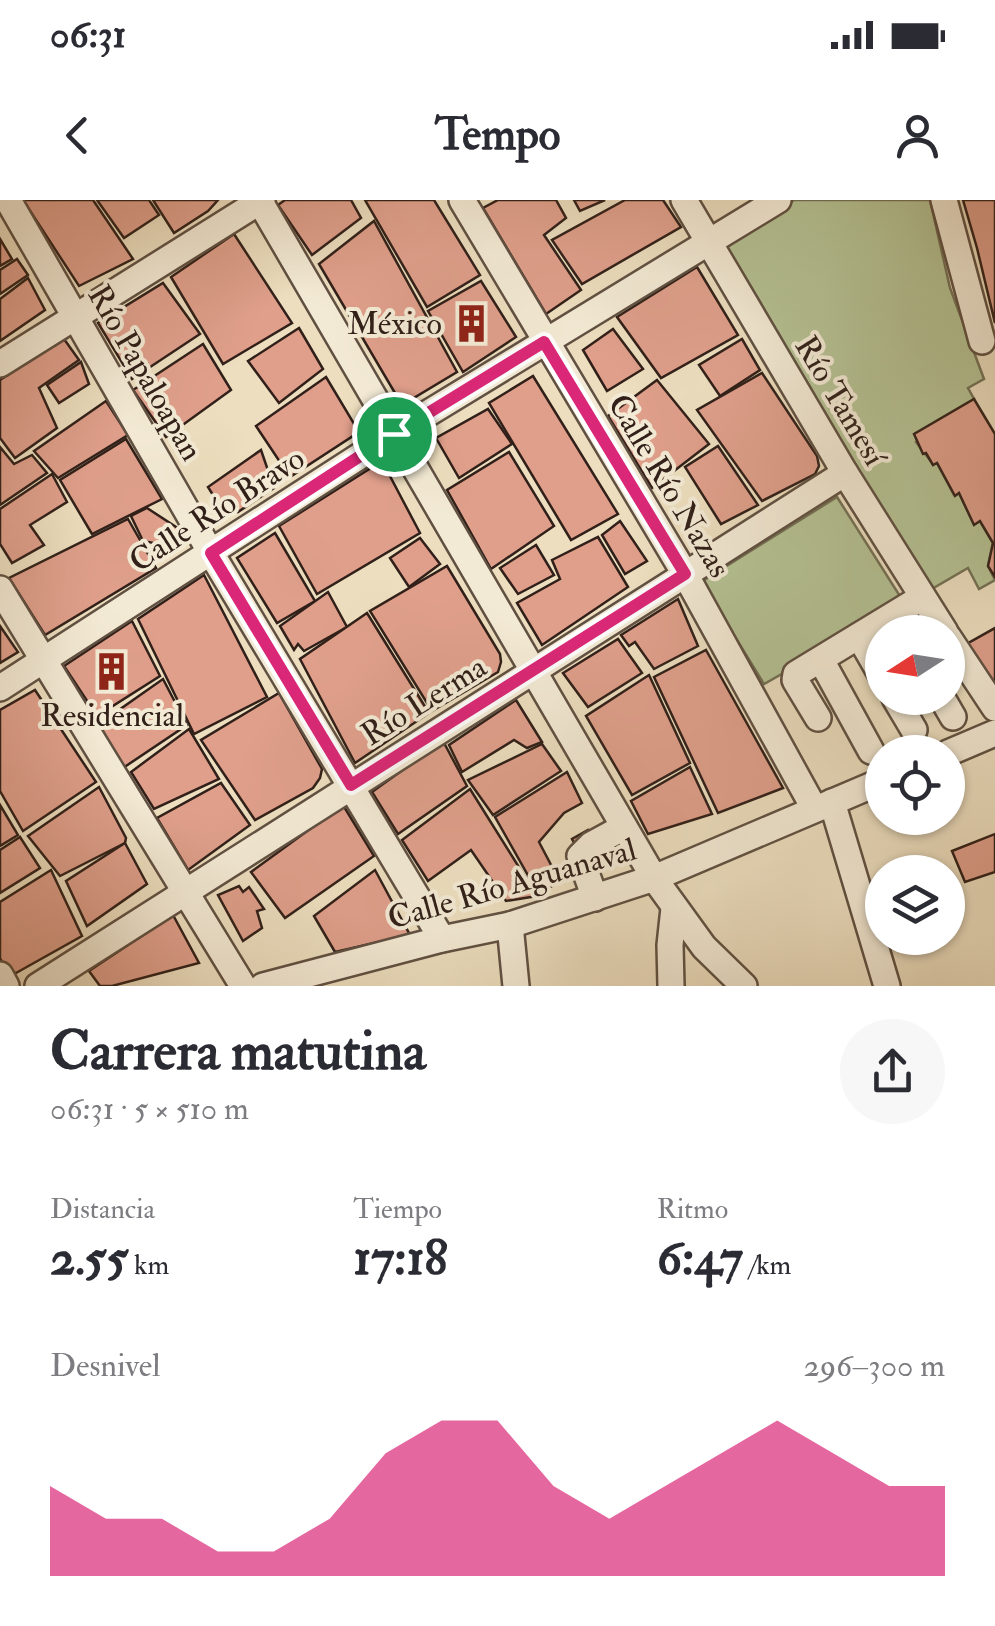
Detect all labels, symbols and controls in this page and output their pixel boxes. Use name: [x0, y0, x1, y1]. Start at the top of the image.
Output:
text: 06:31: [50, 11, 126, 59]
text: Tempo: [435, 107, 560, 163]
icon: back: [50, 108, 105, 163]
icon: person: [890, 108, 945, 163]
street label: Río Papaloapan: [79, 278, 211, 468]
building icon: México: [451, 303, 493, 345]
place label: México: [347, 304, 442, 344]
street label: Río Tamesí: [786, 329, 896, 475]
street label: Calle Río Nazas: [599, 387, 739, 585]
pin: [352, 392, 437, 477]
icon: arrive: [367, 407, 422, 462]
street label: Calle Río Bravo: [122, 439, 312, 581]
north arrow: [865, 615, 965, 715]
map controls: [865, 615, 965, 955]
street label: Río Lerma: [354, 647, 495, 755]
building icon: Residencial: [91, 650, 133, 692]
place label: Residencial: [40, 696, 184, 736]
button: locate: [865, 735, 965, 835]
street label: Calle Río Aguanaval: [383, 829, 641, 939]
button: layers: [865, 855, 965, 955]
text: Carrera matutina: [50, 1017, 426, 1086]
button: share: [840, 1019, 945, 1124]
text: 06:31 · 5 × 510 m: [50, 1089, 249, 1129]
text: Distancia: [50, 1192, 155, 1227]
text: Tiempo: [353, 1192, 442, 1227]
text: Ritmo: [657, 1192, 728, 1227]
text: 2.55: [50, 1227, 128, 1290]
text: 17:18: [353, 1227, 448, 1290]
text: 6:47: [657, 1227, 743, 1290]
text: km: [128, 1248, 169, 1283]
text: /km: [743, 1248, 791, 1283]
text: Desnivel: [50, 1346, 160, 1386]
text: 296–300 m: [803, 1346, 945, 1386]

